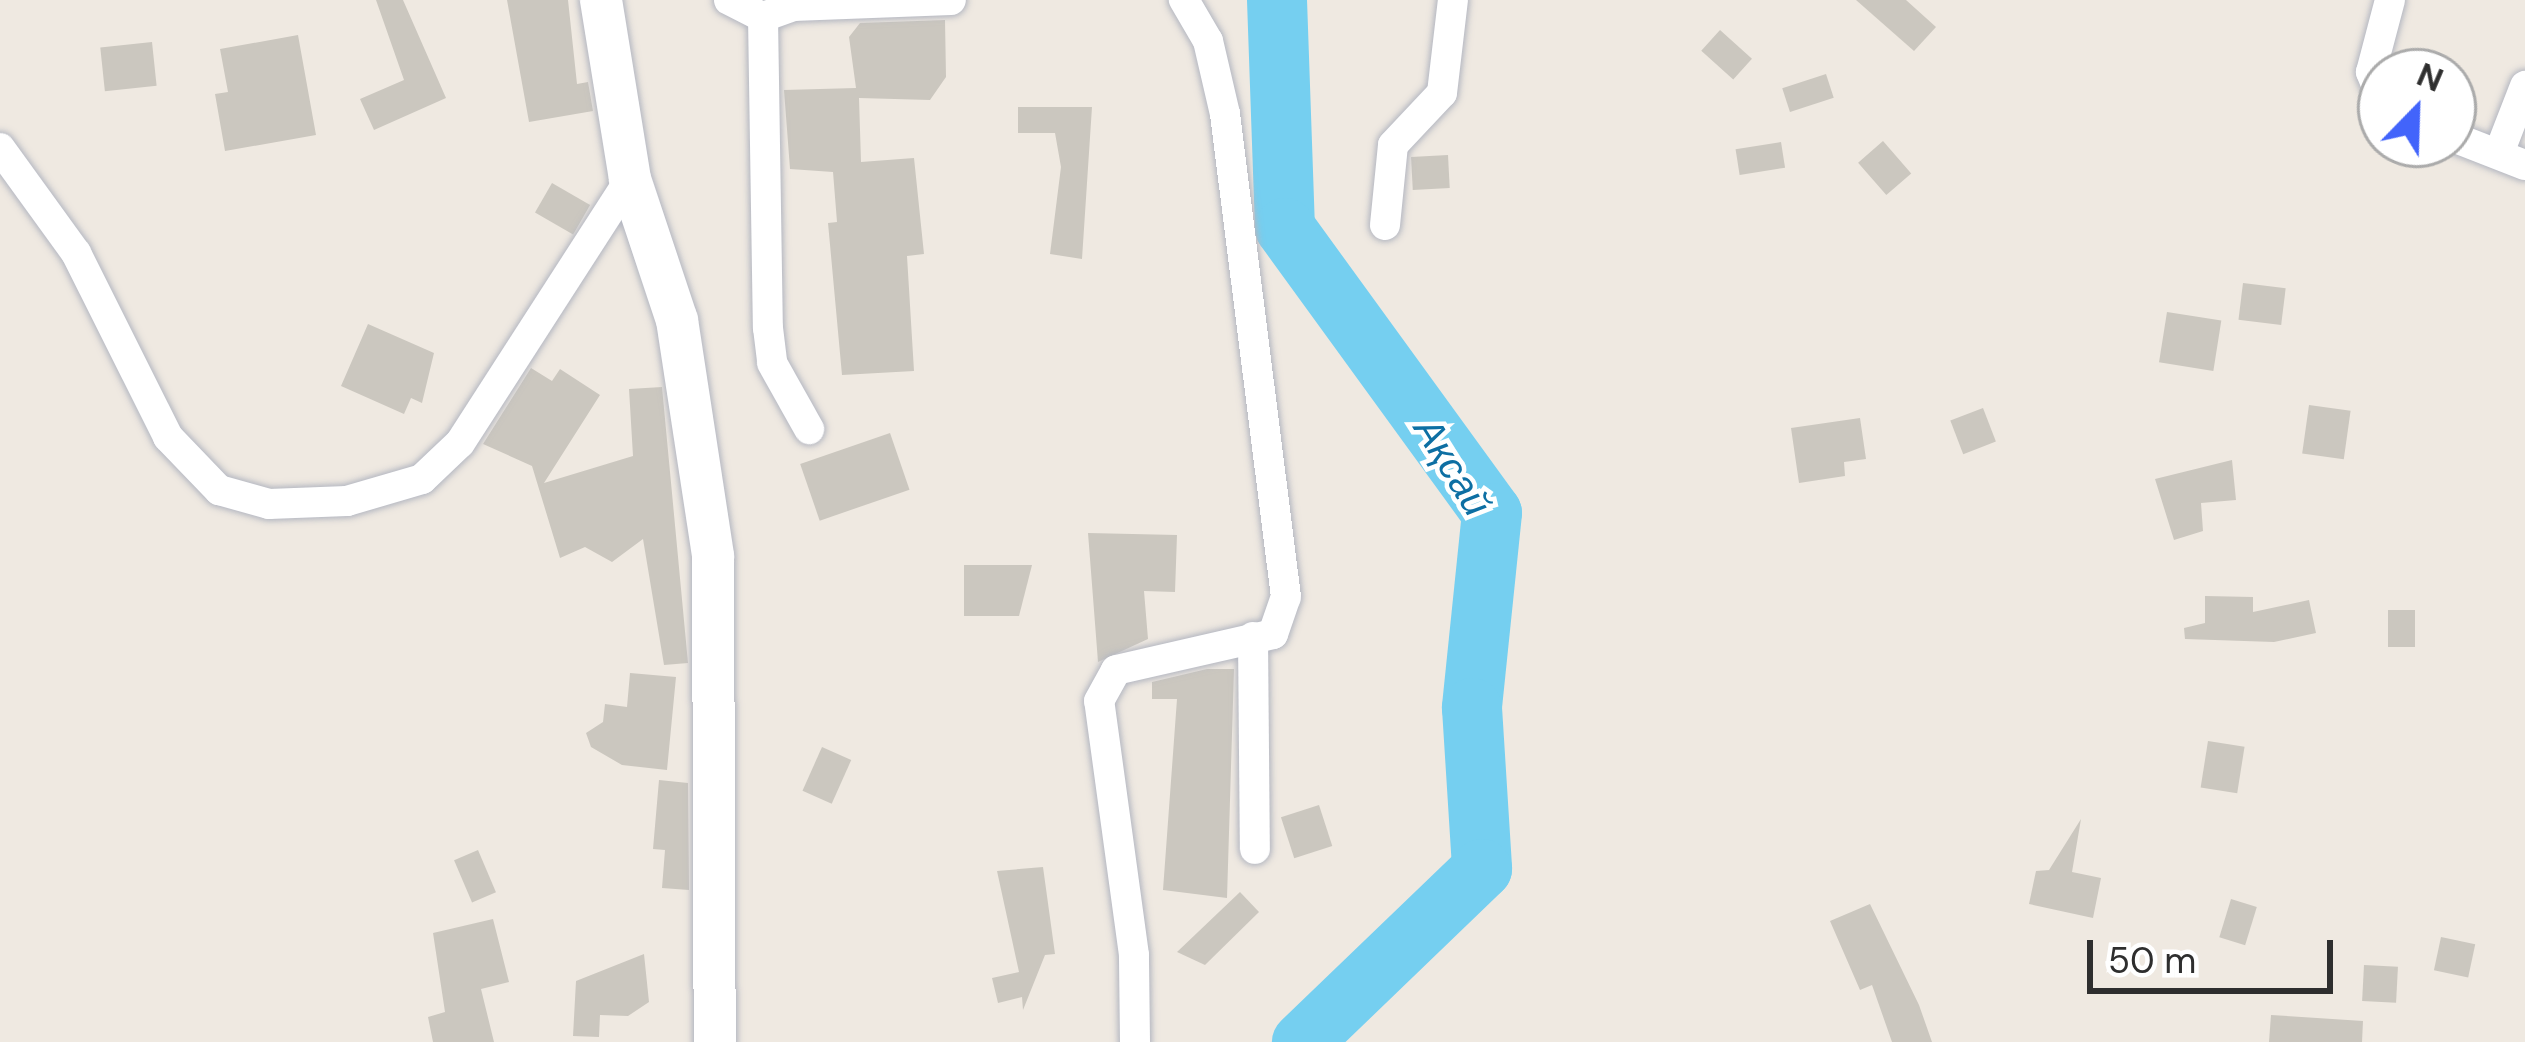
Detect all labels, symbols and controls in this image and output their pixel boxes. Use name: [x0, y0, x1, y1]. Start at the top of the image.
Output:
north arrow: [2357, 48, 2477, 168]
text: N: [2411, 53, 2450, 102]
water label: Ақсай: [1404, 409, 1500, 525]
scale bar: [2093, 916, 2339, 990]
text: 50 m: [2108, 937, 2196, 984]

